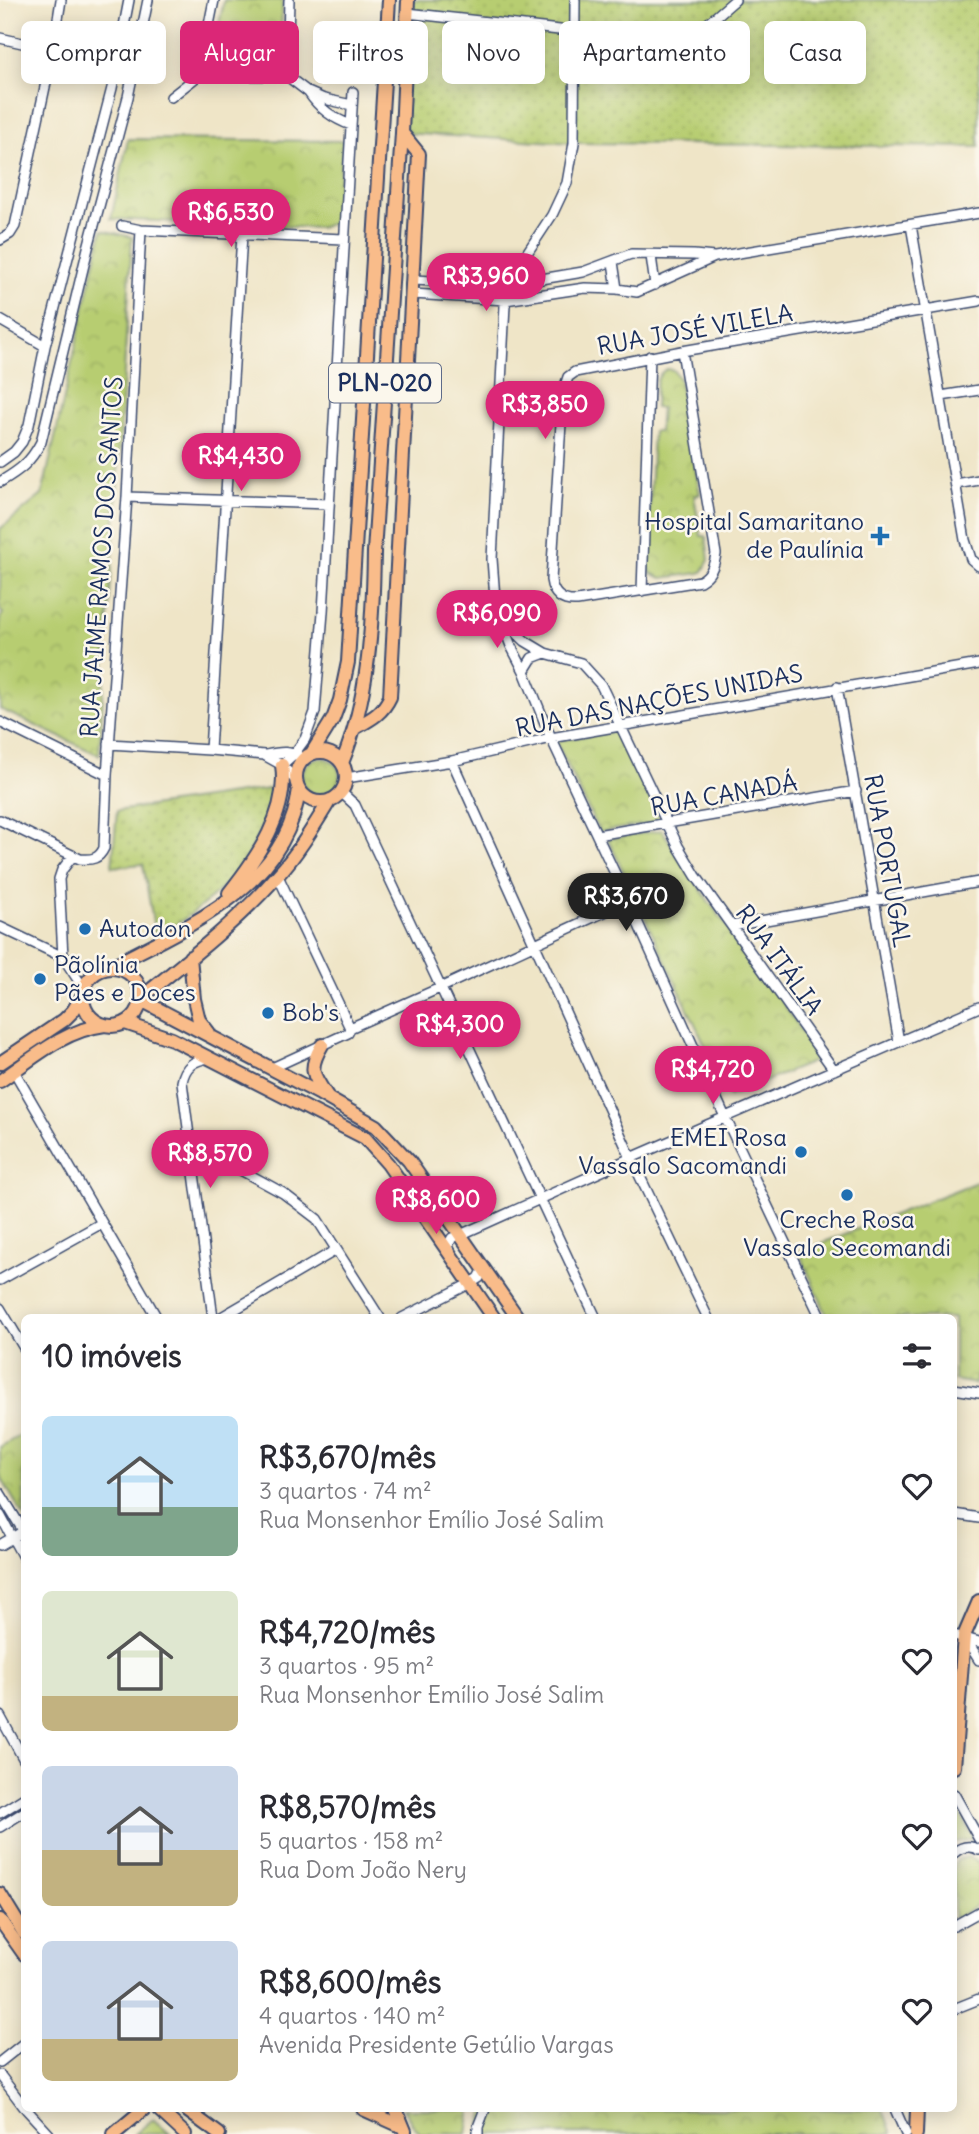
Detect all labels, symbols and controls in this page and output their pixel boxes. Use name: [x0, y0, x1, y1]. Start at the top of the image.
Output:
chip: Comprar: [21, 21, 166, 84]
chip: Alugar: [180, 21, 299, 84]
chip: Filtros: [313, 21, 428, 84]
chip: Novo: [442, 21, 545, 84]
chip: Apartamento: [559, 21, 750, 84]
chip: Casa: [764, 21, 866, 84]
pin: R$6,530: [166, 190, 296, 249]
text: R$6,530: [188, 197, 274, 226]
pin: R$3,960: [421, 254, 551, 313]
text: R$3,960: [443, 261, 529, 290]
street label: RUA JOSÉ VILELA: [595, 297, 795, 361]
road number: PLN-020: [329, 364, 441, 402]
street label: RUA JAIME RAMOS DOS SANTOS: [73, 375, 129, 738]
pin: R$3,850: [480, 382, 610, 441]
text: R$3,850: [502, 389, 588, 418]
pin: R$4,430: [176, 434, 306, 493]
text: R$4,430: [198, 441, 284, 470]
place label: Hospital Samaritano de Paulínia: [644, 506, 864, 564]
marker: Hospital Samaritano de Paulínia: [870, 526, 890, 546]
pin: R$6,090: [432, 590, 562, 650]
text: R$6,090: [453, 598, 541, 627]
street label: RUA DAS NAÇÕES UNIDAS: [513, 657, 805, 743]
street label: RUA CANADÁ: [648, 766, 800, 822]
street label: RUA PORTUGAL: [858, 772, 918, 950]
pin: R$3,670: [561, 874, 691, 933]
text: R$3,670: [584, 881, 668, 910]
street label: RUA ITÁLIA: [730, 898, 830, 1020]
place label: Autodon: [99, 913, 192, 943]
marker: Autodon: [77, 921, 93, 937]
place label: Pãolínia Pães e Doces: [54, 949, 196, 1007]
marker: Pãolínia Pães e Doces: [32, 971, 48, 987]
place label: Bob's: [282, 997, 339, 1027]
pin: R$4,300: [395, 1002, 525, 1061]
marker: Bob's: [260, 1005, 276, 1021]
text: R$4,300: [416, 1009, 504, 1038]
pin: R$4,720: [648, 1046, 778, 1106]
text: R$4,720: [671, 1054, 755, 1083]
place label: EMEI Rosa Vassalo Sacomandi: [579, 1122, 787, 1180]
pin: R$8,570: [145, 1130, 275, 1190]
text: R$8,570: [167, 1138, 253, 1167]
marker: EMEI Rosa Vassalo Sacomandi: [793, 1144, 809, 1160]
pin: R$8,600: [371, 1176, 501, 1236]
text: R$8,600: [392, 1184, 481, 1213]
marker: Creche Rosa Vassalo Secomandi: [839, 1187, 855, 1203]
place label: Creche Rosa Vassalo Secomandi: [743, 1204, 951, 1262]
text: 10 imóveis: [42, 1337, 182, 1375]
icon: filters: [898, 1337, 936, 1375]
text: R$3,670/mês: [259, 1438, 436, 1476]
icon: home: [98, 1444, 182, 1528]
icon: heart: [898, 1467, 936, 1505]
text: 3 quartos · 74 m²: [259, 1476, 432, 1505]
text: Rua Monsenhor Emílio José Salim: [259, 1505, 604, 1534]
text: R$4,720/mês: [259, 1613, 436, 1651]
icon: home: [98, 1619, 182, 1703]
icon: heart: [898, 1642, 936, 1680]
text: 3 quartos · 95 m²: [259, 1651, 434, 1680]
text: Rua Monsenhor Emílio José Salim: [259, 1680, 604, 1709]
text: R$8,570/mês: [259, 1788, 436, 1826]
icon: home: [98, 1794, 182, 1878]
icon: heart: [898, 1817, 936, 1855]
text: 5 quartos · 158 m²: [259, 1826, 443, 1855]
text: Rua Dom João Nery: [259, 1855, 467, 1884]
text: R$8,600/mês: [259, 1963, 441, 2001]
icon: home: [98, 1969, 182, 2053]
icon: heart: [898, 1992, 936, 2030]
text: 4 quartos · 140 m²: [259, 2001, 445, 2030]
text: Avenida Presidente Getúlio Vargas: [259, 2030, 614, 2059]

